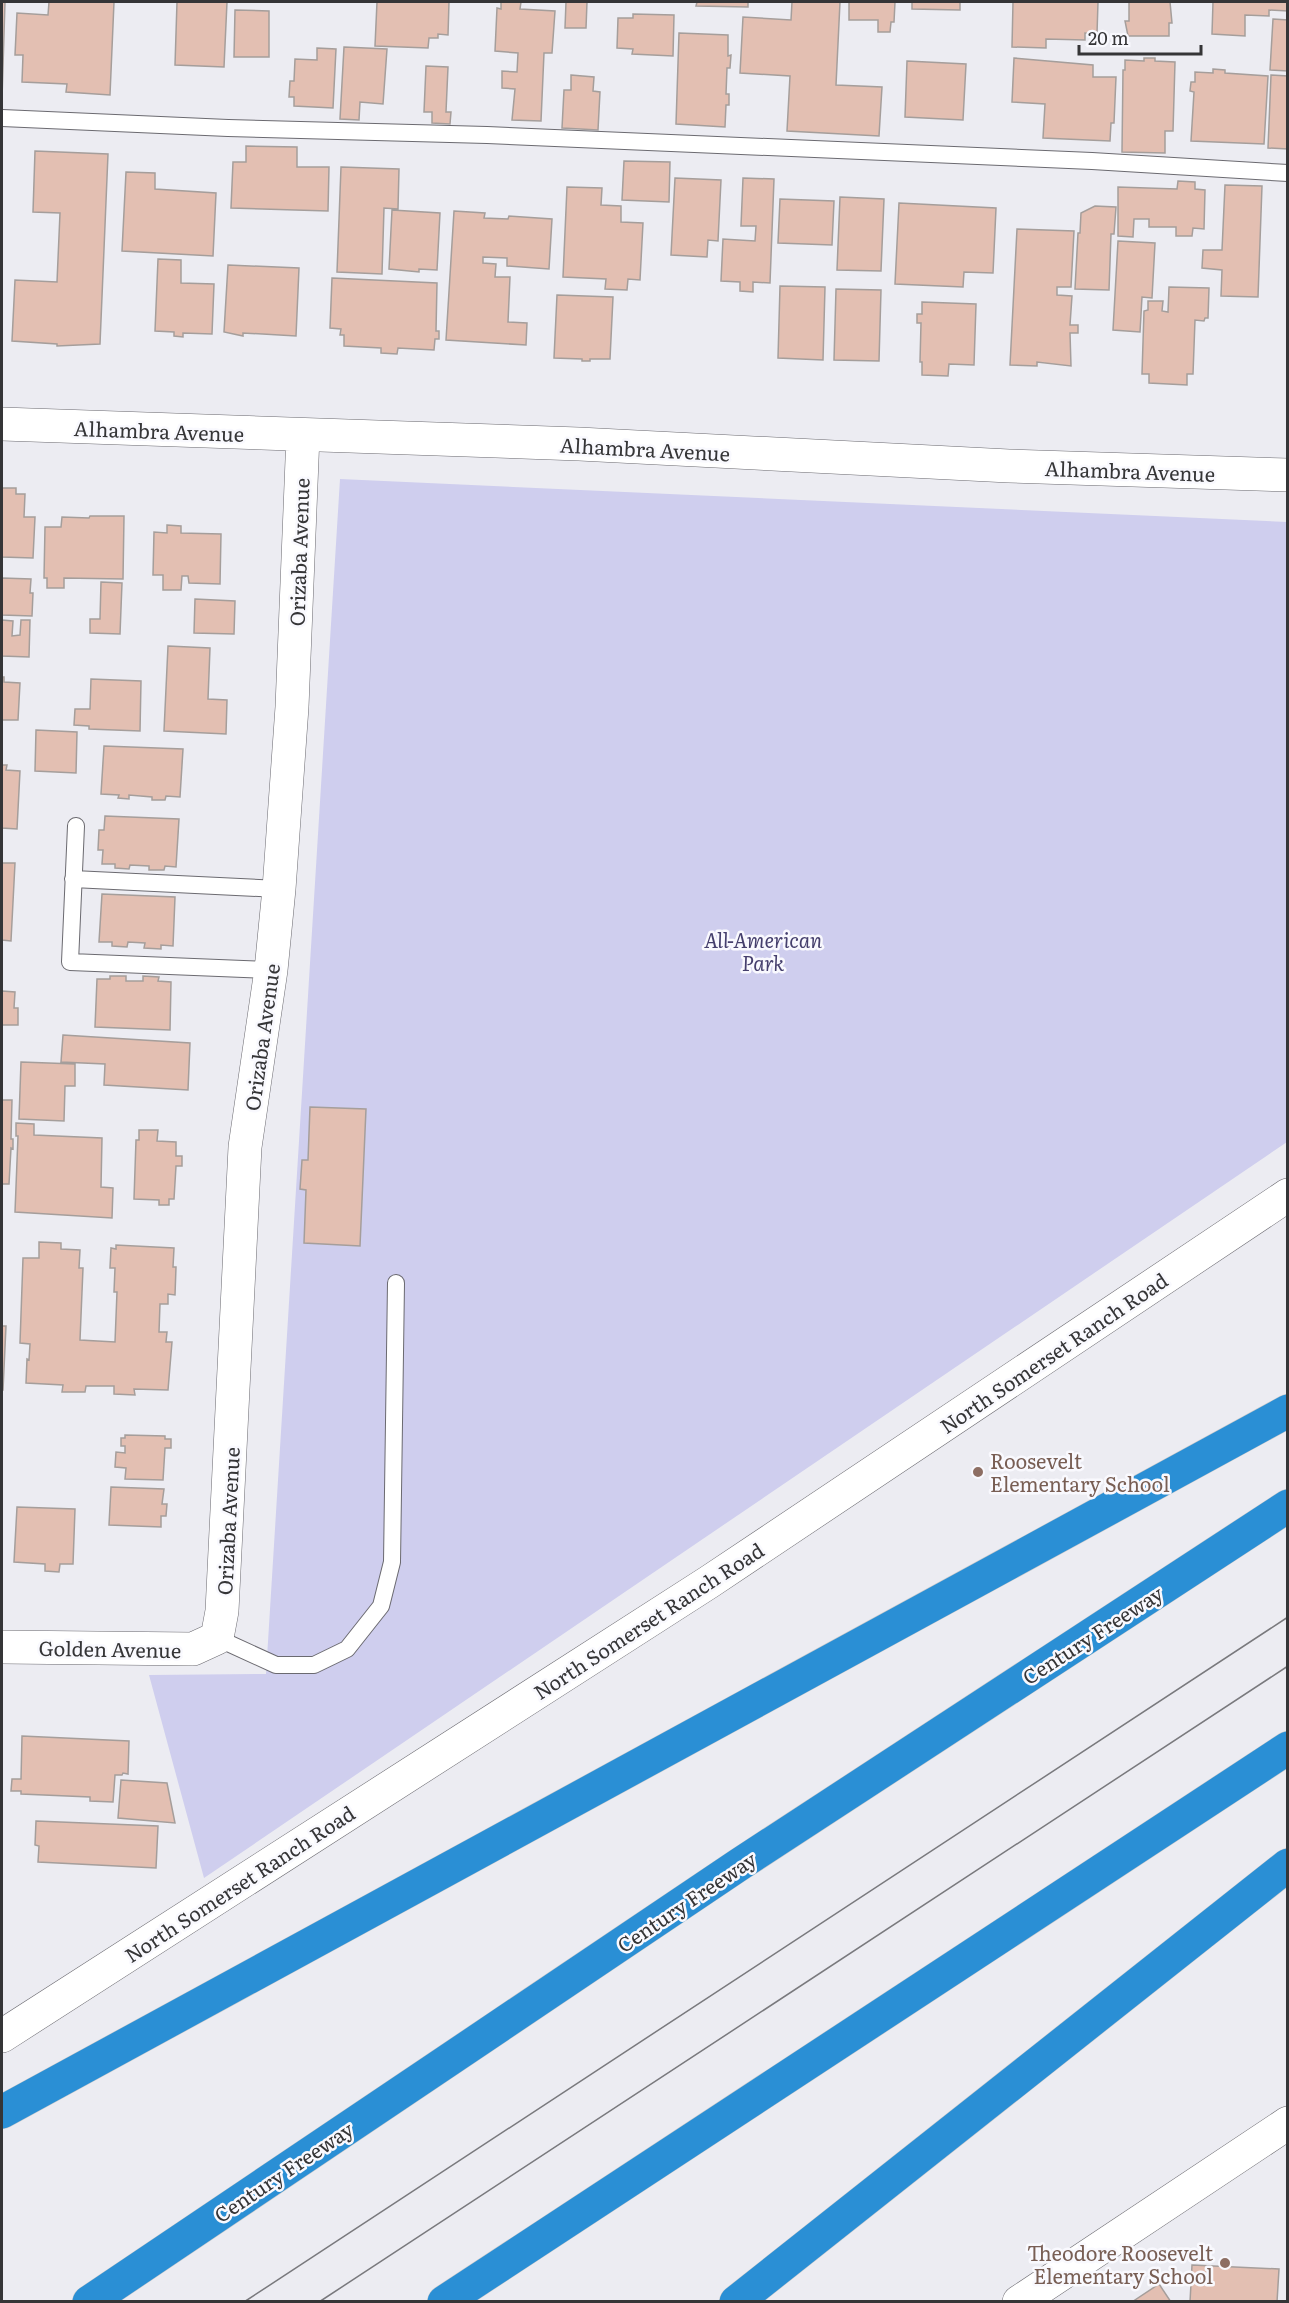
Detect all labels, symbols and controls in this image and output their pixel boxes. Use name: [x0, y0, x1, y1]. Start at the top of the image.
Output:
scale bar: [1079, 18, 1200, 56]
text: 20 m: [1088, 24, 1129, 51]
street label: Alhambra Avenue: [73, 412, 245, 448]
street label: Alhambra Avenue: [559, 429, 731, 467]
street label: Alhambra Avenue: [1044, 452, 1216, 488]
street label: Orizaba Avenue: [280, 477, 316, 627]
park label: All-American Park: [704, 924, 822, 977]
street label: Orizaba Avenue: [236, 961, 286, 1113]
street label: North Somerset Ranch Road: [933, 1264, 1173, 1440]
place label: Roosevelt Elementary School: [990, 1445, 1170, 1498]
street label: Orizaba Avenue: [208, 1446, 246, 1596]
marker: Roosevelt Elementary School: [971, 1465, 985, 1479]
street label: North Somerset Ranch Road: [527, 1534, 769, 1706]
street label: Century Freeway: [1016, 1577, 1169, 1691]
street label: Golden Avenue: [38, 1632, 182, 1664]
street label: North Somerset Ranch Road: [118, 1797, 360, 1969]
street label: Century Freeway: [610, 1843, 762, 1959]
street label: Century Freeway: [207, 2113, 359, 2229]
place label: Theodore Roosevelt Elementary School: [1027, 2237, 1213, 2290]
marker: Theodore Roosevelt Elementary School: [1218, 2256, 1232, 2270]

